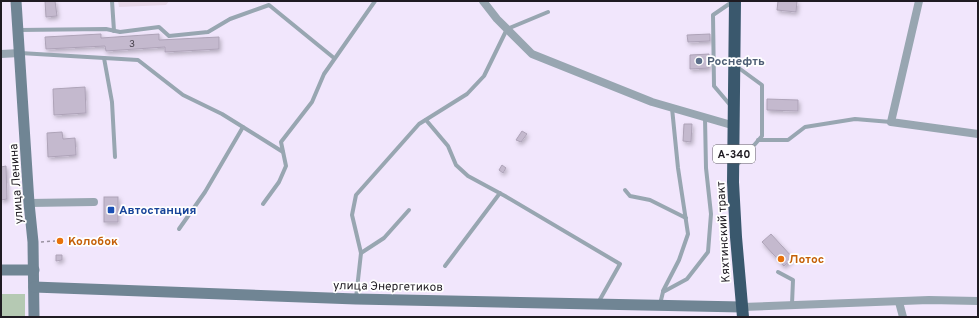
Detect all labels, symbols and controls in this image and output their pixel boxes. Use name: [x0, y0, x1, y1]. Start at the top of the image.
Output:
house number: 3: [129, 38, 135, 51]
place label: Роснефть: [707, 54, 765, 70]
marker: Роснефть: [694, 56, 704, 66]
street label: улица Ленина: [6, 143, 28, 225]
road number: А-340: [713, 145, 755, 163]
street label: Кяхтинский тракт: [713, 180, 735, 283]
place label: Автостанция: [119, 203, 196, 219]
marker: Автостанция: [106, 205, 116, 215]
place label: Колобок: [68, 234, 118, 250]
marker: Колобок: [55, 236, 65, 246]
place label: Лотос: [789, 252, 824, 268]
marker: Лотос: [776, 254, 786, 264]
street label: улица Энергетиков: [333, 278, 443, 296]

